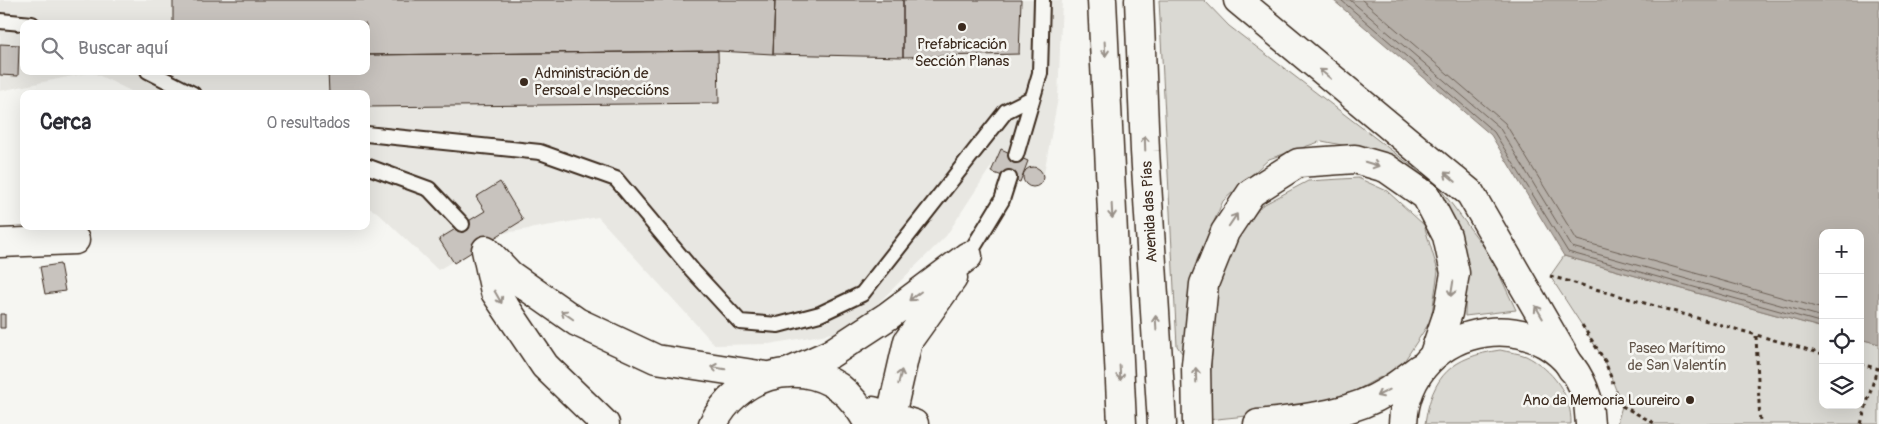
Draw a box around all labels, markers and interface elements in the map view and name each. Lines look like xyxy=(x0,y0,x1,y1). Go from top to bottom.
search box xyxy=(20,20,370,75)
marker: Prefabricación Sección Planas xyxy=(956,21,968,33)
icon: search xyxy=(38,34,66,62)
place label: Prefabricación Sección Planas xyxy=(915,35,1010,71)
text: Buscar aquí xyxy=(78,36,169,60)
one-way arrow xyxy=(1100,40,1109,56)
place label: Administración de Persoal e Inspeccións xyxy=(534,64,669,100)
one-way arrow xyxy=(1319,68,1332,79)
marker: Administración de Persoal e Inspeccións xyxy=(518,76,530,88)
text: Cerca xyxy=(40,109,91,136)
text: 0 resultados xyxy=(266,113,350,133)
one-way arrow xyxy=(1140,135,1150,152)
one-way arrow xyxy=(1363,159,1379,169)
street label: Avenida das Pías xyxy=(1137,160,1162,263)
one-way arrow xyxy=(1444,171,1457,182)
one-way arrow xyxy=(1108,203,1117,219)
one-way arrow xyxy=(1228,213,1238,227)
map controls xyxy=(1819,229,1864,409)
button: + xyxy=(1819,229,1864,274)
button: − xyxy=(1819,274,1864,319)
one-way arrow xyxy=(1447,280,1457,296)
one-way arrow xyxy=(494,289,504,303)
one-way arrow xyxy=(908,291,922,301)
one-way arrow xyxy=(1534,304,1544,319)
one-way arrow xyxy=(560,310,574,320)
one-way arrow xyxy=(1151,315,1160,331)
button: locate xyxy=(1819,319,1864,364)
park label: Paseo Marítimo de San Valentín xyxy=(1628,339,1726,375)
one-way arrow xyxy=(711,363,727,373)
button: layers xyxy=(1819,364,1864,409)
one-way arrow xyxy=(1115,365,1125,381)
one-way arrow xyxy=(1191,368,1201,384)
one-way arrow xyxy=(896,369,905,385)
one-way arrow xyxy=(1376,389,1391,398)
place label: Ano da Memoria Loureiro xyxy=(1523,391,1680,410)
marker: Ano da Memoria Loureiro xyxy=(1684,394,1696,406)

